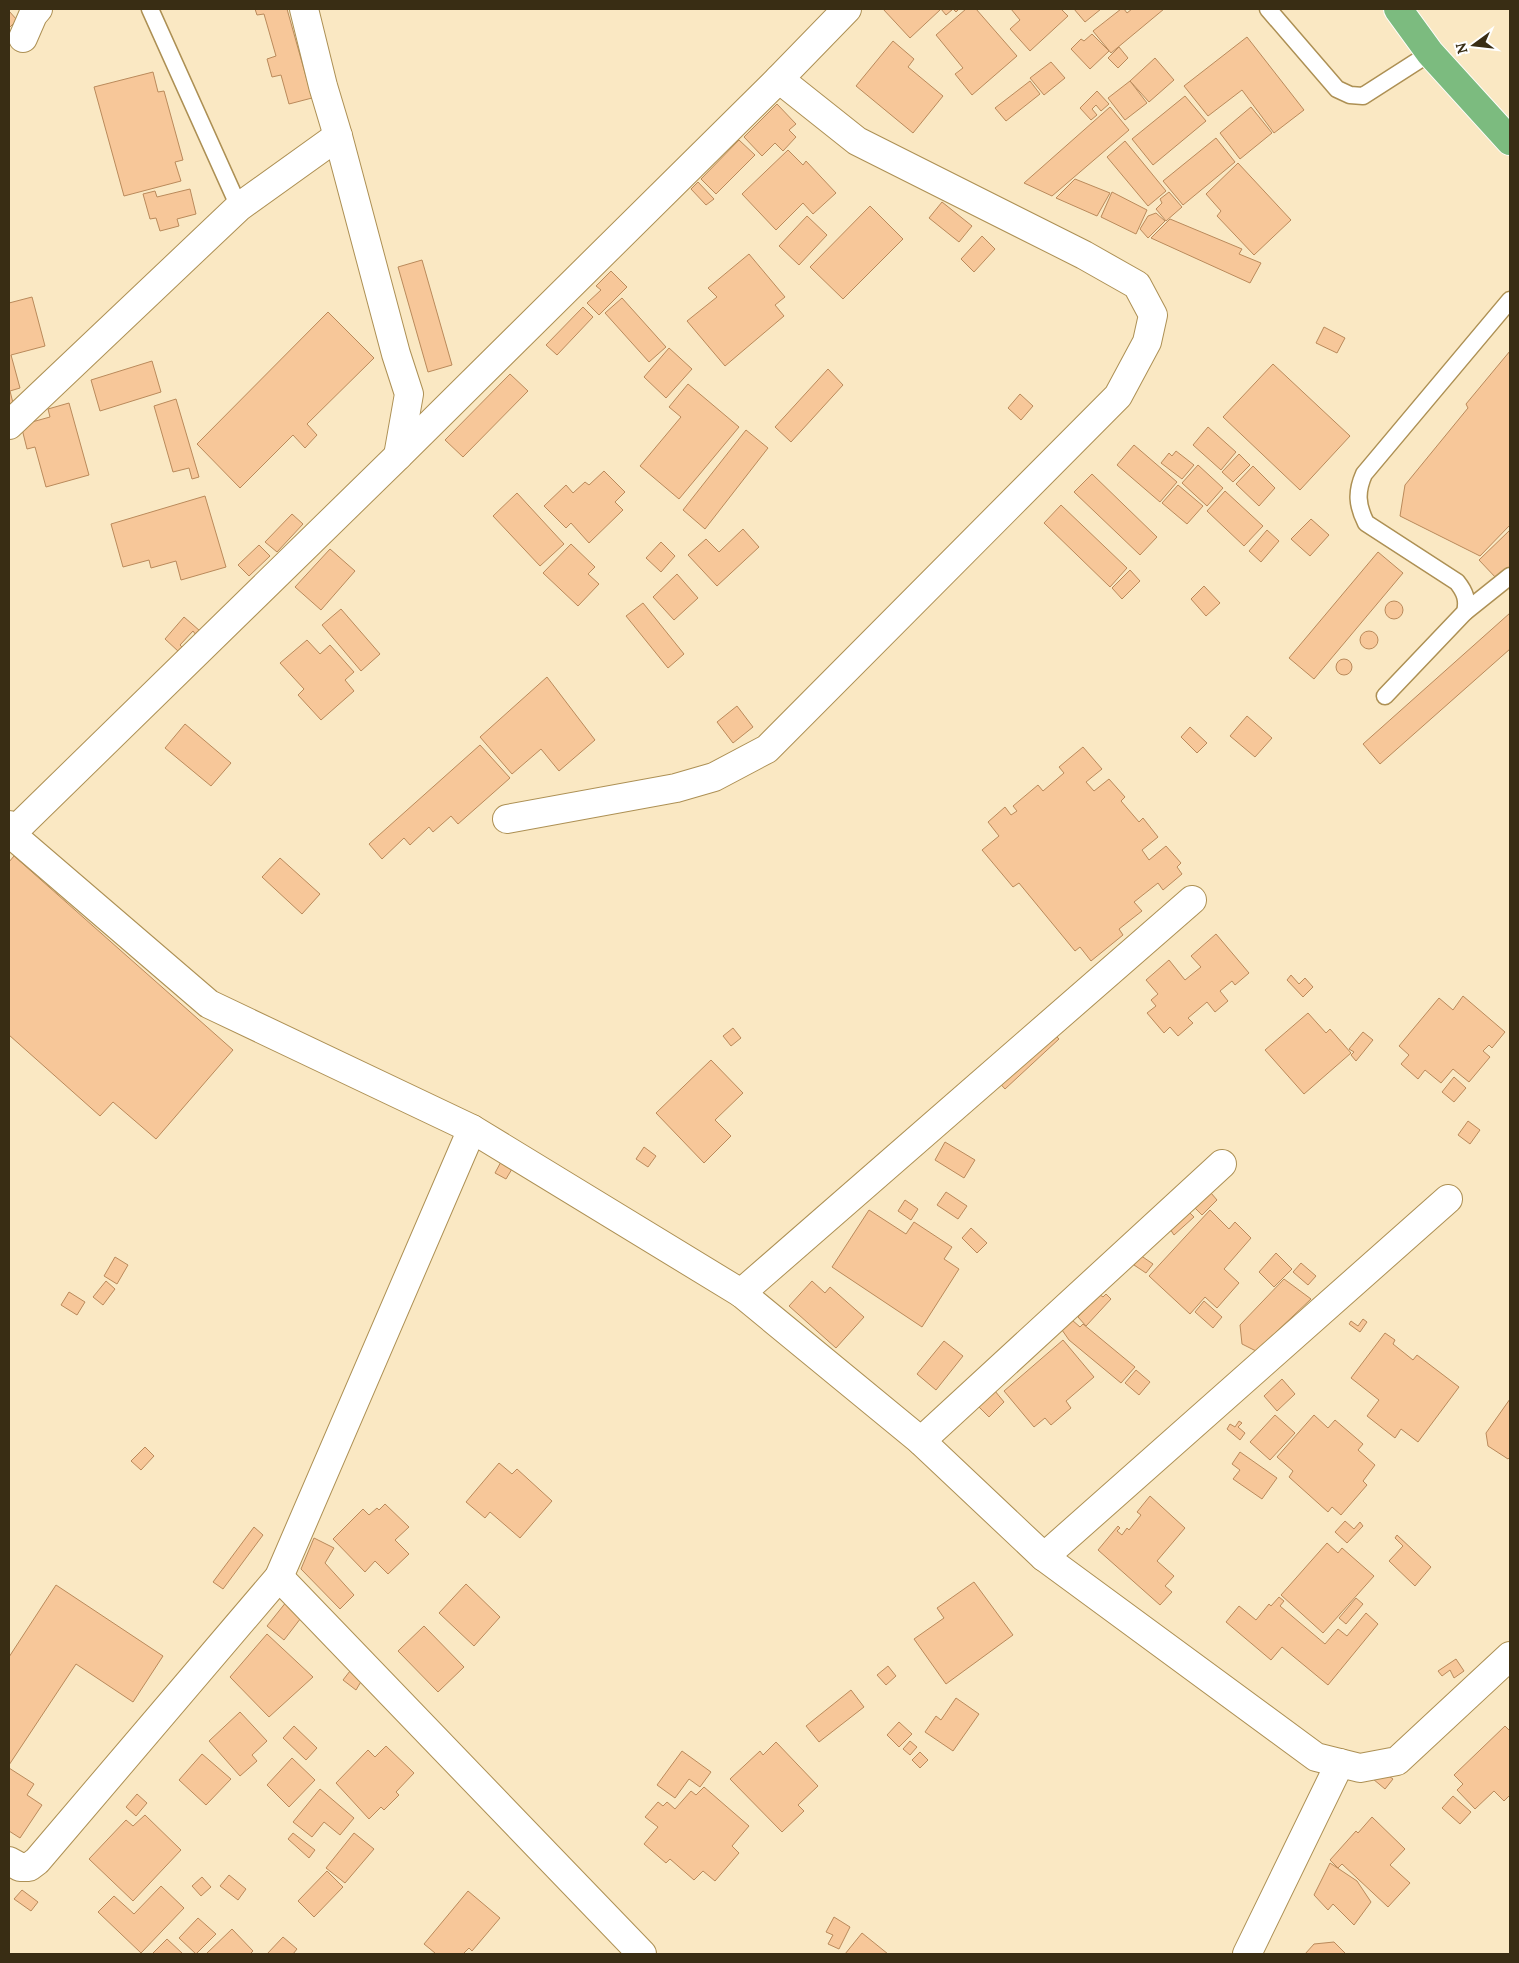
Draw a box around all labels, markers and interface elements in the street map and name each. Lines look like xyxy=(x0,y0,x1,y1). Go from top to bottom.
north arrow xyxy=(1449,20,1499,70)
text: N xyxy=(1451,41,1472,56)

